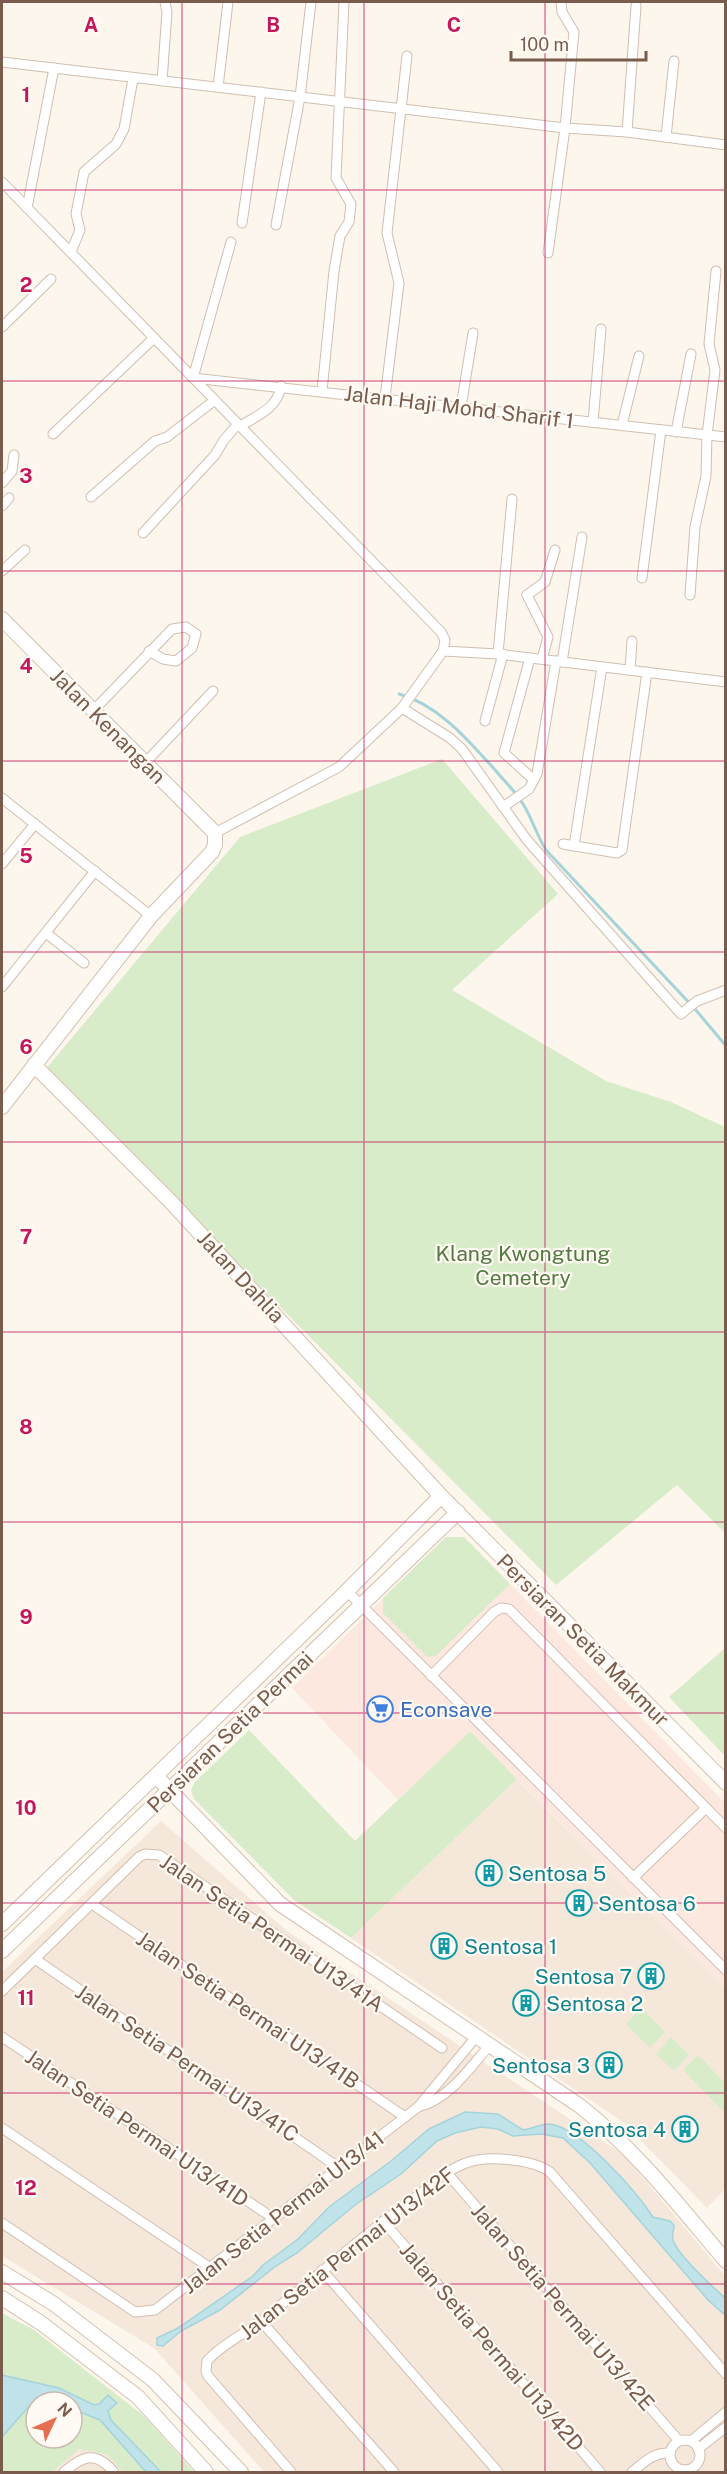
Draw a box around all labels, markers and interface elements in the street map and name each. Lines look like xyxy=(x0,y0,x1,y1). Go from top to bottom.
text: A xyxy=(84,13,98,37)
text: B xyxy=(266,13,280,37)
text: C xyxy=(447,13,461,37)
scale bar xyxy=(511,24,646,62)
text: 100 m xyxy=(520,34,569,55)
text: 1 xyxy=(22,83,30,107)
text: 2 xyxy=(20,273,32,297)
street label: Jalan Haji Mohd Sharif 1 xyxy=(343,380,575,434)
text: 3 xyxy=(19,464,33,488)
text: 4 xyxy=(19,654,33,678)
street label: Jalan Kenangan xyxy=(45,663,171,789)
text: 5 xyxy=(19,844,33,868)
text: 6 xyxy=(19,1035,33,1059)
text: 7 xyxy=(20,1225,32,1249)
street label: Jalan Dahlia xyxy=(192,1226,290,1328)
park label: Klang Kwongtung Cemetery xyxy=(436,1241,610,1290)
text: 8 xyxy=(19,1415,33,1439)
street label: Persiaran Setia Makmur xyxy=(492,1549,674,1731)
text: 9 xyxy=(19,1605,33,1629)
street label: Persiaran Setia Permai xyxy=(142,1646,318,1818)
supermarket icon: Econsave xyxy=(365,1694,395,1724)
place label: Econsave xyxy=(400,1697,492,1722)
text: 10 xyxy=(15,1796,37,1820)
street label: Jalan Setia Permai U13/41A xyxy=(155,1849,389,2017)
building icon: Sentosa 5 xyxy=(474,1858,504,1888)
place label: Sentosa 5 xyxy=(508,1861,606,1886)
building icon: Sentosa 6 xyxy=(564,1888,594,1918)
place label: Sentosa 6 xyxy=(598,1891,696,1916)
street label: Jalan Setia Permai U13/41B xyxy=(132,1926,364,2094)
building icon: Sentosa 1 xyxy=(429,1931,459,1961)
place label: Sentosa 1 xyxy=(464,1934,557,1959)
building icon: Sentosa 7 xyxy=(636,1961,666,1991)
place label: Sentosa 7 xyxy=(535,1964,632,1989)
street label: Jalan Setia Permai U13/41C xyxy=(71,1979,303,2147)
text: 11 xyxy=(17,1986,35,2010)
building icon: Sentosa 2 xyxy=(511,1988,541,2018)
place label: Sentosa 2 xyxy=(546,1991,643,2016)
street label: Jalan Setia Permai U13/41D xyxy=(21,2044,253,2212)
building icon: Sentosa 3 xyxy=(594,2050,624,2080)
place label: Sentosa 3 xyxy=(492,2053,590,2078)
building icon: Sentosa 4 xyxy=(670,2114,700,2144)
place label: Sentosa 4 xyxy=(568,2117,666,2142)
street label: Jalan Setia Permai U13/41 xyxy=(177,2125,389,2299)
street label: Jalan Setia Permai U13/42F xyxy=(235,2161,459,2345)
text: 12 xyxy=(15,2176,37,2200)
street label: Jalan Setia Permai U13/42E xyxy=(466,2198,660,2416)
street label: Jalan Setia Permai U13/42D xyxy=(395,2238,589,2456)
north arrow xyxy=(24,2390,84,2450)
text: N xyxy=(53,2399,76,2421)

